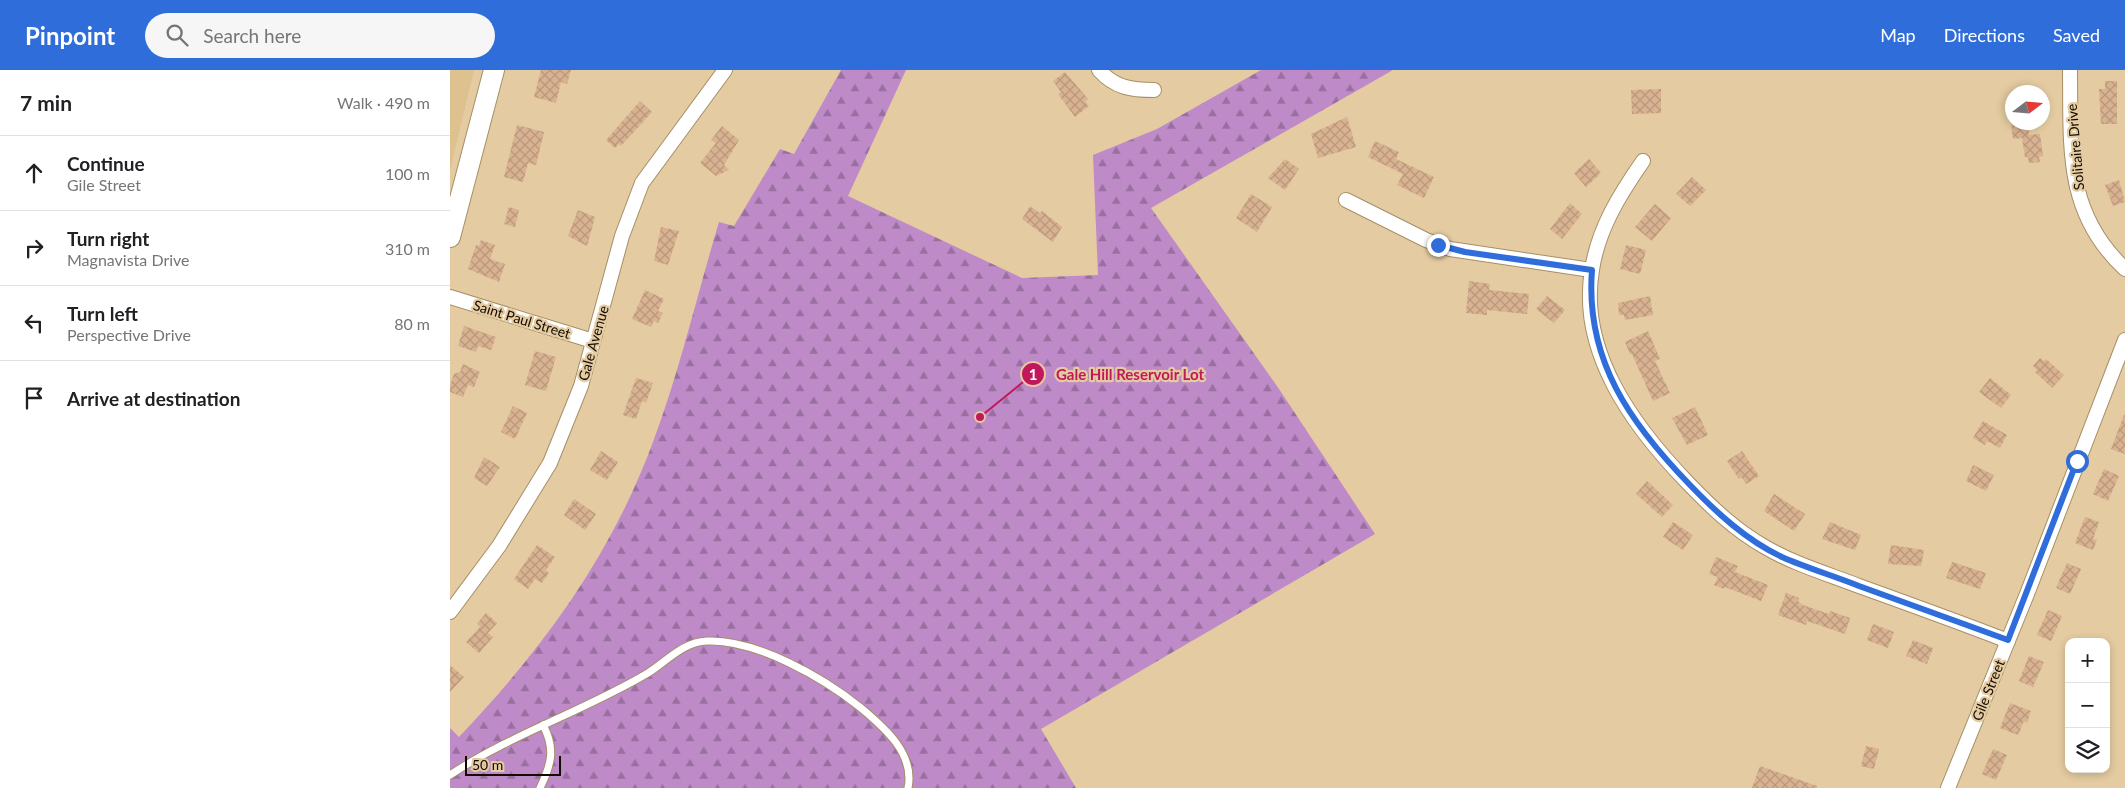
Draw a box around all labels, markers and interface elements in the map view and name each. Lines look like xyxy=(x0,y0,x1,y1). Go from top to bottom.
search box xyxy=(145,13,495,58)
text: Pinpoint xyxy=(25,21,115,50)
icon: search xyxy=(163,21,191,49)
text: Search here xyxy=(203,24,301,47)
text: Map xyxy=(1880,24,1916,46)
text: Directions xyxy=(1944,24,2025,46)
text: Saved xyxy=(2053,24,2100,46)
north arrow xyxy=(2005,85,2050,130)
text: 7 min xyxy=(20,90,72,115)
text: Walk · 490 m xyxy=(337,93,430,112)
street label: Solitaire Drive xyxy=(2063,103,2087,191)
text: Continue xyxy=(67,152,145,175)
icon: ahead xyxy=(20,159,48,187)
text: 100 m xyxy=(385,164,430,183)
text: Gile Street xyxy=(67,175,141,194)
text: Turn right xyxy=(67,227,149,250)
icon: right xyxy=(20,234,48,262)
route end xyxy=(1427,234,1450,257)
text: 310 m xyxy=(385,239,430,258)
text: Magnavista Drive xyxy=(67,250,190,269)
street label: Saint Paul Street xyxy=(471,296,573,342)
text: Turn left xyxy=(67,302,138,325)
street label: Gale Avenue xyxy=(574,303,612,383)
icon: left xyxy=(20,309,48,337)
text: 80 m xyxy=(394,314,430,333)
text: Perspective Drive xyxy=(67,325,191,344)
callout: Gale Hill Reservoir Lot xyxy=(1021,359,1214,389)
text: 1 xyxy=(1029,365,1037,383)
text: Gale Hill Reservoir Lot xyxy=(1056,365,1204,383)
icon: arrive xyxy=(20,384,48,412)
text: Arrive at destination xyxy=(67,387,240,410)
route start xyxy=(2066,450,2089,473)
map controls xyxy=(2065,638,2110,773)
button: + xyxy=(2065,638,2110,683)
street label: Gile Street xyxy=(1968,657,2008,723)
button: − xyxy=(2065,683,2110,728)
button: layers xyxy=(2065,728,2110,773)
scale bar xyxy=(465,753,561,776)
text: 50 m xyxy=(472,756,503,773)

